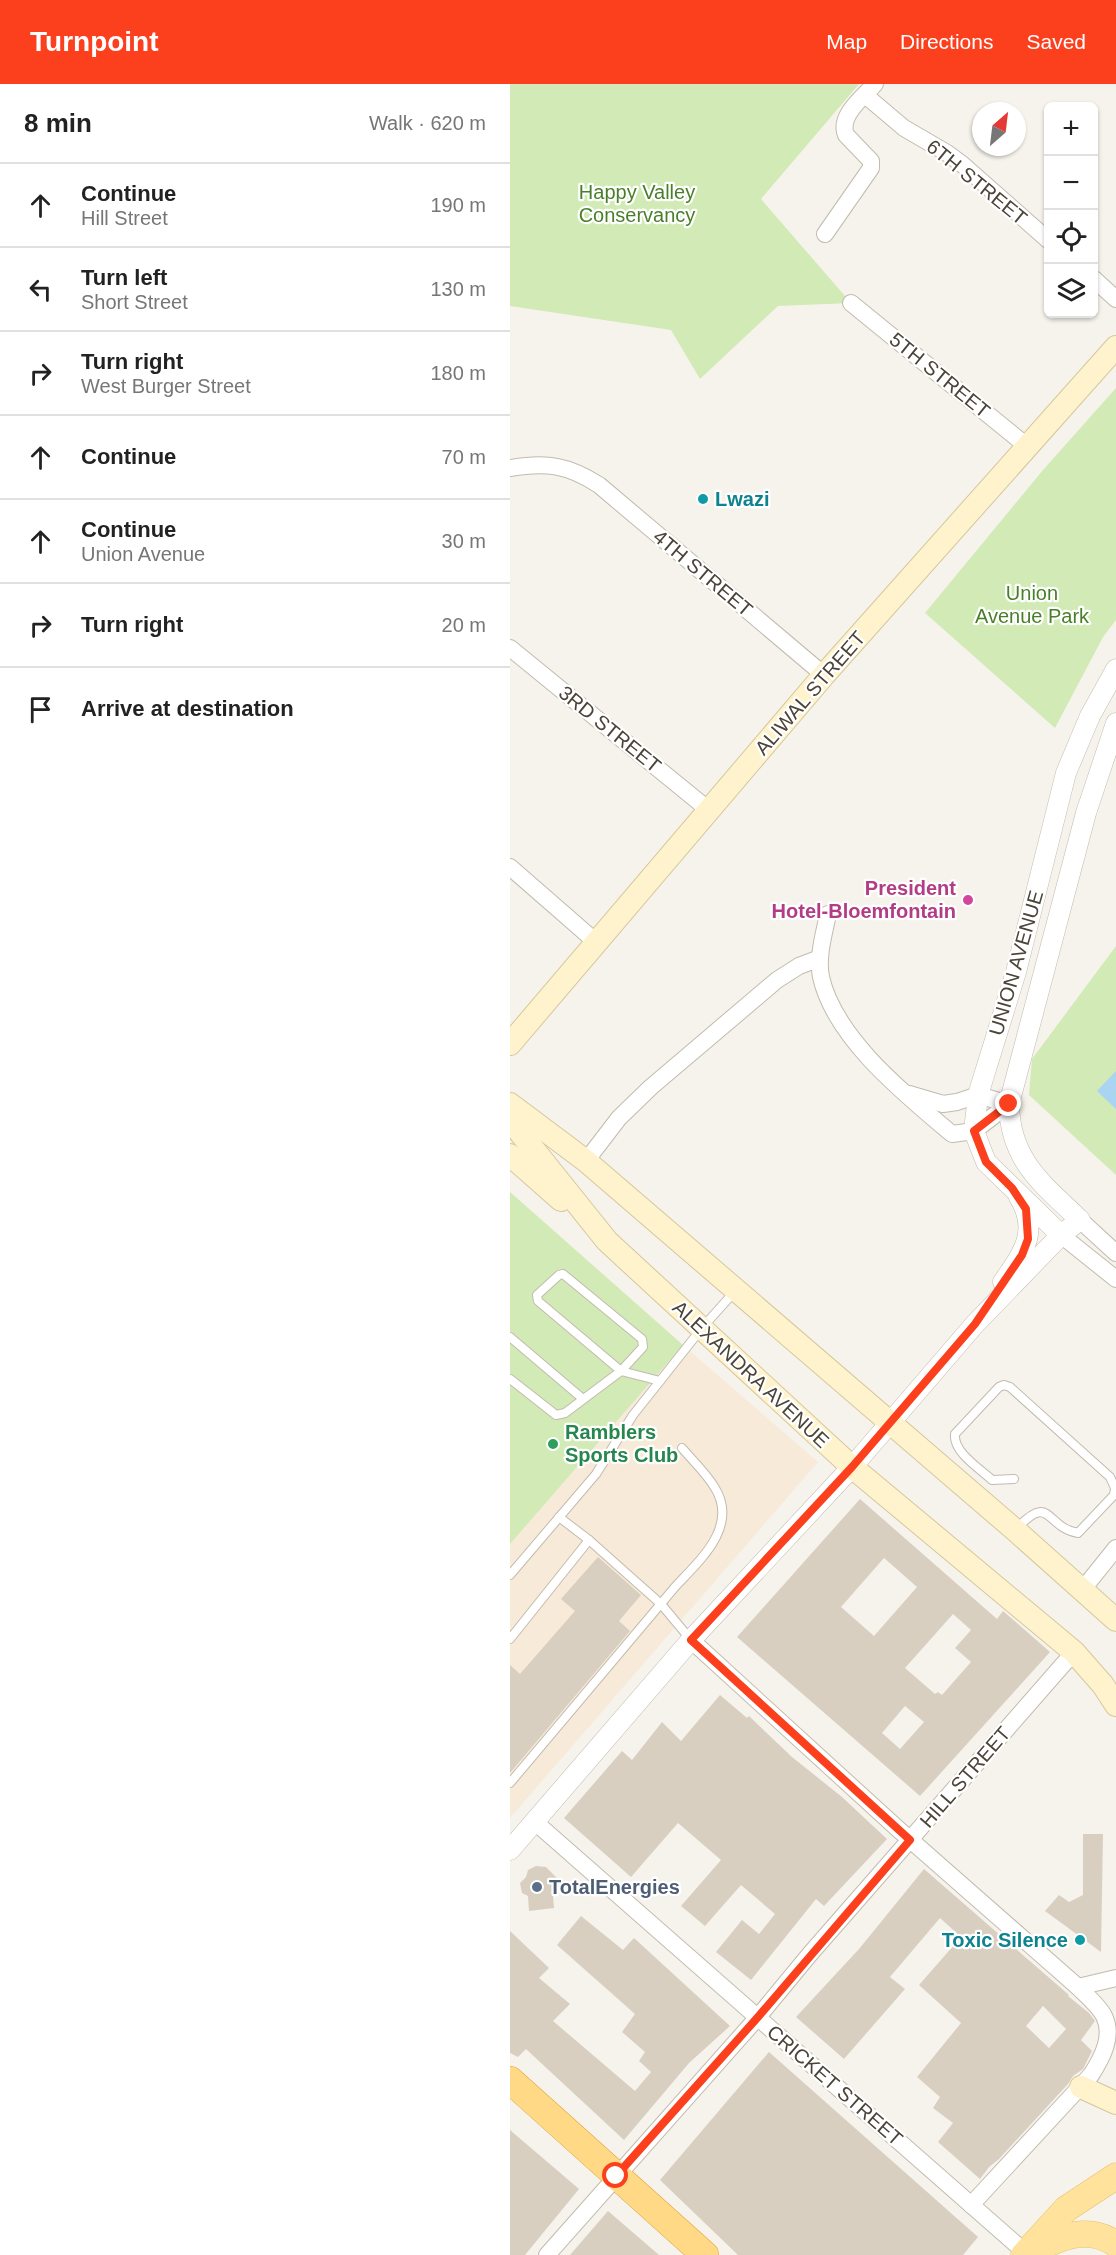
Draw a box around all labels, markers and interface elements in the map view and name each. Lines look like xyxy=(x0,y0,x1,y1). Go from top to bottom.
text: Turnpoint xyxy=(30,26,159,57)
text: Map xyxy=(826,30,867,53)
text: Directions xyxy=(900,30,993,53)
text: Saved xyxy=(1026,30,1086,53)
north arrow xyxy=(972,102,1026,156)
map controls xyxy=(1044,102,1098,318)
button: + xyxy=(1044,102,1098,156)
text: 8 min xyxy=(24,108,92,138)
text: Walk · 620 m xyxy=(369,112,486,134)
street label: 6TH STREET xyxy=(923,135,1031,229)
button: − xyxy=(1044,156,1098,210)
text: Continue xyxy=(81,181,176,206)
park label: Happy Valley Conservancy xyxy=(579,181,695,226)
icon: ahead xyxy=(24,189,57,222)
text: 190 m xyxy=(430,194,486,216)
text: Hill Street xyxy=(81,207,168,229)
button: locate xyxy=(1044,210,1098,264)
button: layers xyxy=(1044,264,1098,318)
text: Turn left xyxy=(81,265,167,290)
icon: left xyxy=(24,273,57,306)
text: 130 m xyxy=(430,278,486,300)
text: Short Street xyxy=(81,291,188,313)
street label: 5TH STREET xyxy=(886,328,994,422)
text: Turn right xyxy=(81,349,183,374)
icon: right xyxy=(24,357,57,390)
text: 180 m xyxy=(430,362,486,384)
text: West Burger Street xyxy=(81,375,251,397)
icon: ahead xyxy=(24,441,57,474)
text: Continue xyxy=(81,444,176,469)
text: 70 m xyxy=(442,446,486,468)
place label: Lwazi xyxy=(715,488,769,510)
marker: Lwazi xyxy=(696,492,710,506)
text: Continue xyxy=(81,517,176,542)
icon: ahead xyxy=(24,525,57,558)
street label: 4TH STREET xyxy=(649,525,757,621)
text: 30 m xyxy=(442,530,486,552)
text: Union Avenue xyxy=(81,543,205,565)
park label: Union Avenue Park xyxy=(975,582,1090,627)
icon: right xyxy=(24,609,57,642)
text: Turn right xyxy=(81,612,183,637)
text: 20 m xyxy=(442,614,486,636)
street label: ALIWAL STREET xyxy=(750,627,870,759)
street label: 3RD STREET xyxy=(555,681,665,777)
icon: arrive xyxy=(24,693,57,726)
text: Arrive at destination xyxy=(81,696,294,721)
place label: President Hotel-Bloemfontain xyxy=(772,877,956,922)
street label: UNION AVENUE xyxy=(985,888,1047,1038)
marker: President Hotel-Bloemfontain xyxy=(961,893,975,907)
route end xyxy=(995,1090,1021,1116)
street label: ALEXANDRA AVENUE xyxy=(668,1296,834,1452)
place label: Ramblers Sports Club xyxy=(565,1421,678,1466)
marker: Ramblers Sports Club xyxy=(546,1437,560,1451)
street label: HILL STREET xyxy=(915,1722,1015,1832)
place label: TotalEnergies xyxy=(549,1876,680,1898)
marker: TotalEnergies xyxy=(530,1880,544,1894)
place label: Toxic Silence xyxy=(942,1929,1068,1951)
marker: Toxic Silence xyxy=(1073,1933,1087,1947)
street label: CRICKET STREET xyxy=(763,2020,907,2150)
route start xyxy=(602,2162,628,2188)

